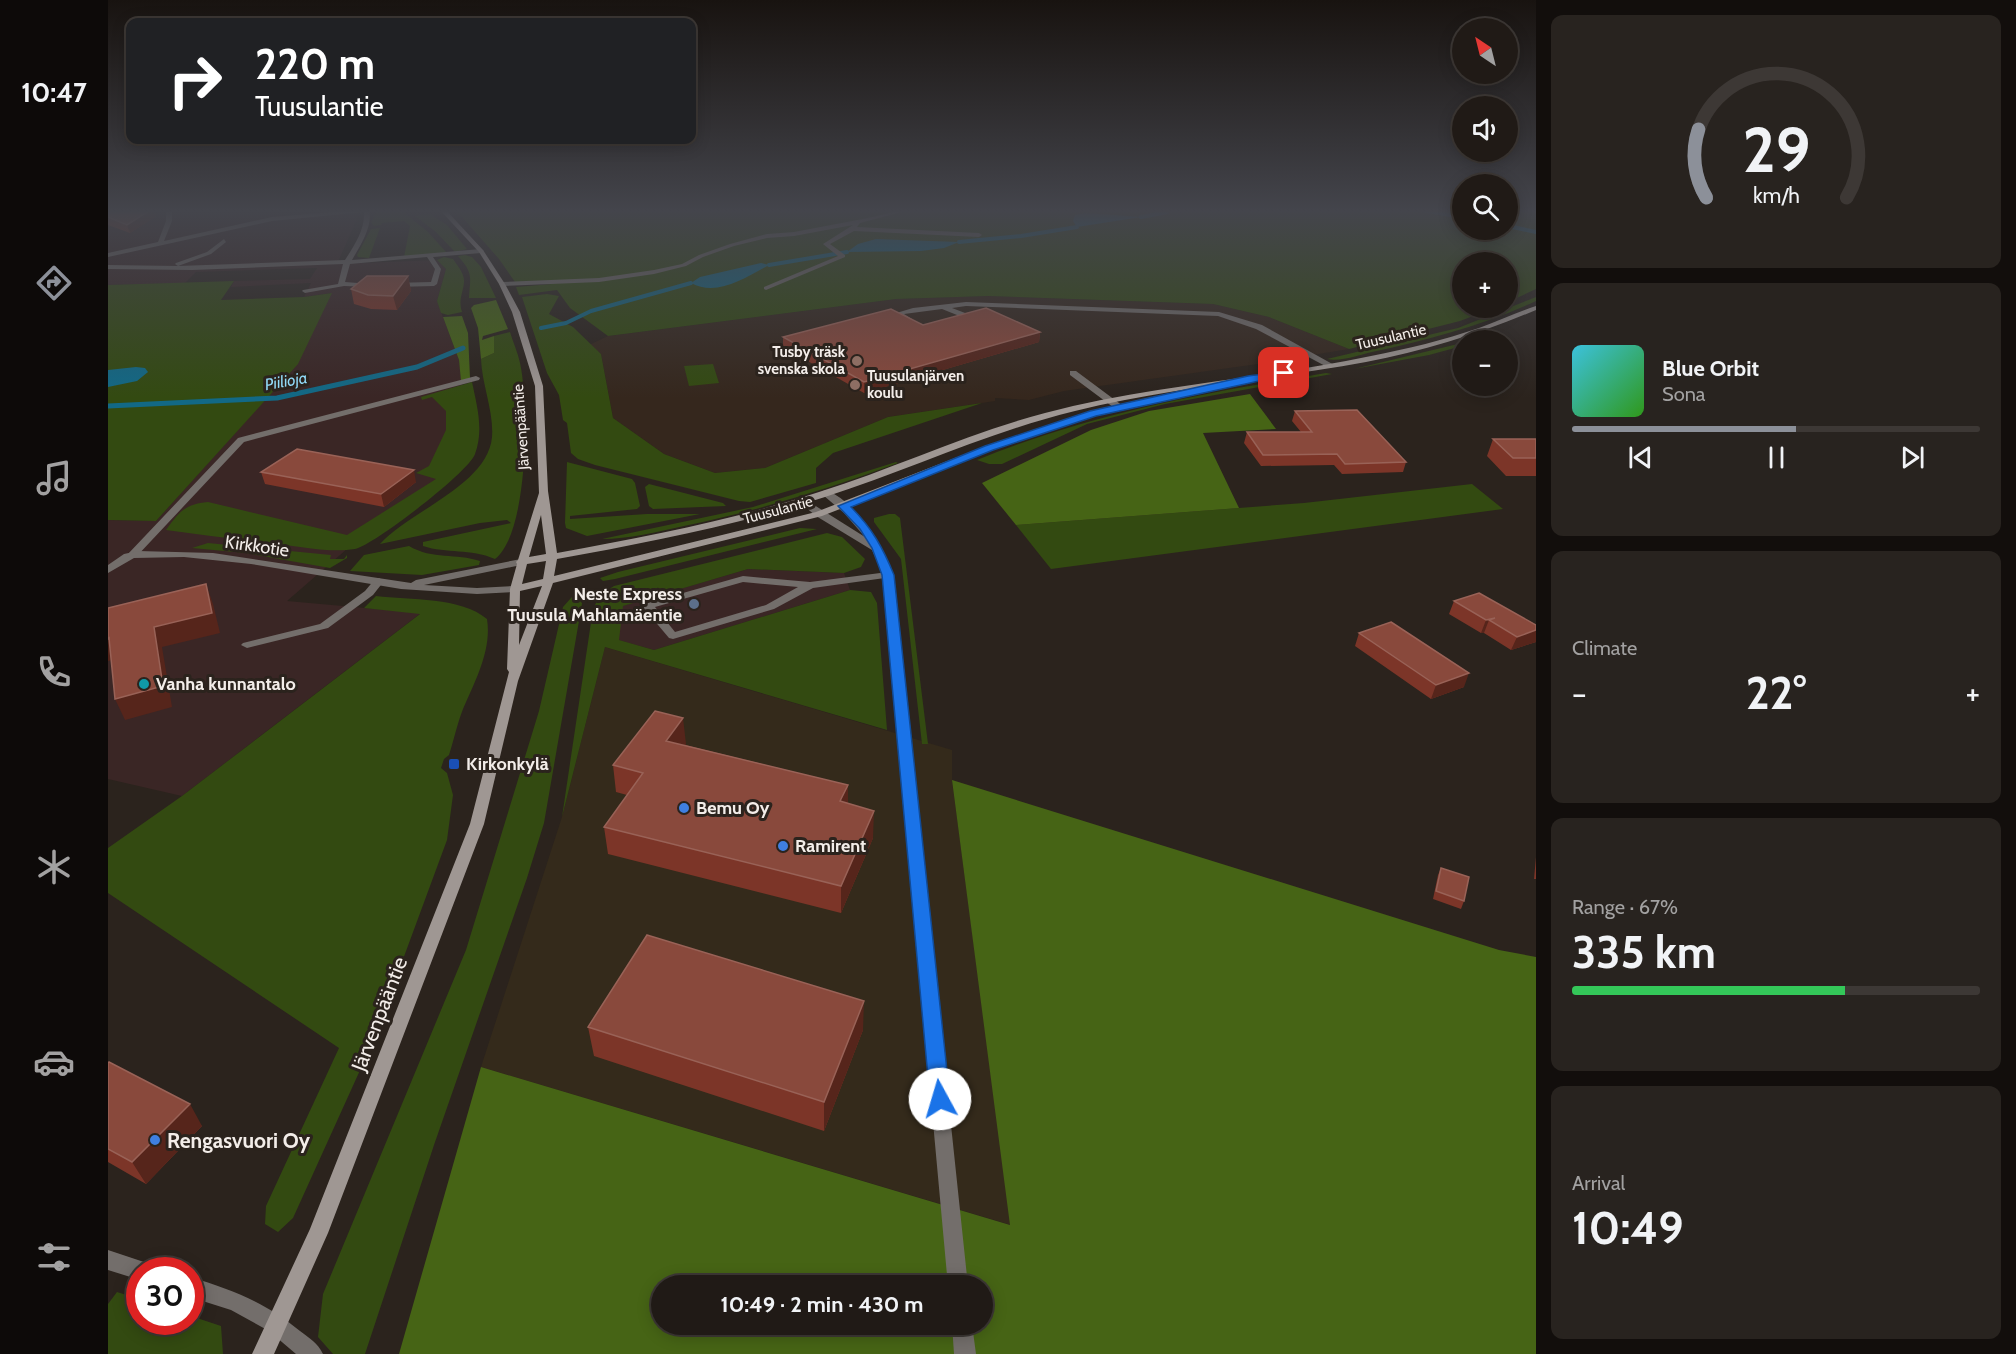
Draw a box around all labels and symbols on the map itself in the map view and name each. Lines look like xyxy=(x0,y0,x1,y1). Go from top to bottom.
north arrow xyxy=(1452,18,1518,84)
street label: Tuusulantie xyxy=(1354,320,1428,354)
place label: Tusby träsk svenska skola xyxy=(758,343,846,378)
pin xyxy=(1258,347,1309,398)
marker: Tusby träsk svenska skola xyxy=(850,354,864,368)
place label: Tuusulanjärven koulu xyxy=(867,367,964,402)
water label: Piilioja xyxy=(263,368,309,394)
marker: Tuusulanjärven koulu xyxy=(848,378,862,392)
street label: Järvenpääntie xyxy=(509,383,533,471)
street label: Tuusulantie xyxy=(741,492,815,528)
street label: Kirkkotie xyxy=(223,531,291,561)
place label: Neste Express Tuusula Mahlamäentie xyxy=(507,583,682,626)
marker: Neste Express Tuusula Mahlamäentie xyxy=(687,597,701,611)
place label: Vanha kunnantalo xyxy=(156,673,296,695)
marker: Vanha kunnantalo xyxy=(137,677,151,691)
place label: Kirkonkylä xyxy=(466,753,549,775)
marker: Kirkonkylä xyxy=(447,757,461,771)
place label: Bemu Oy xyxy=(696,797,770,819)
marker: Bemu Oy xyxy=(677,801,691,815)
place label: Ramirent xyxy=(795,835,866,857)
marker: Ramirent xyxy=(776,839,790,853)
street label: Järvenpääntie xyxy=(345,953,412,1076)
position arrow xyxy=(908,1067,972,1131)
place label: Rengasvuori Oy xyxy=(167,1128,311,1153)
marker: Rengasvuori Oy xyxy=(148,1133,162,1147)
speed limit sign: 30 xyxy=(126,1257,204,1335)

